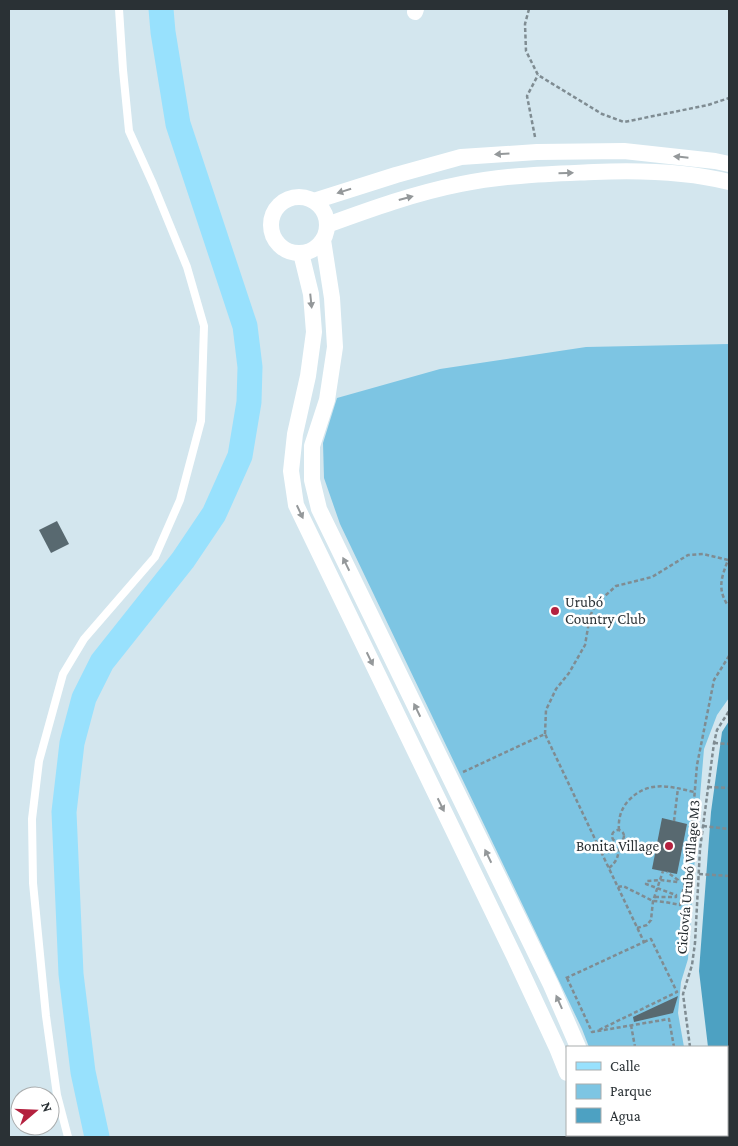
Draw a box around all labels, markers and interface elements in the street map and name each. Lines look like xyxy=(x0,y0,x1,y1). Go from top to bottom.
one-way arrow xyxy=(493,151,509,159)
one-way arrow xyxy=(673,153,689,161)
one-way arrow xyxy=(559,169,575,177)
one-way arrow xyxy=(336,187,351,195)
one-way arrow xyxy=(399,194,414,202)
one-way arrow xyxy=(307,293,315,309)
one-way arrow xyxy=(296,505,304,519)
one-way arrow xyxy=(342,557,350,571)
place label: Urubó Country Club xyxy=(565,594,646,628)
marker: Urubó Country Club xyxy=(549,605,561,617)
one-way arrow xyxy=(366,652,374,666)
one-way arrow xyxy=(413,703,421,717)
one-way arrow xyxy=(437,798,445,812)
street label: Ciclovía Urubó Village M3 xyxy=(673,799,704,955)
place label: Bonita Village xyxy=(576,838,659,855)
marker: Bonita Village xyxy=(663,840,675,852)
one-way arrow xyxy=(484,849,492,863)
one-way arrow xyxy=(554,995,562,1009)
legend xyxy=(566,1046,728,1136)
text: Calle xyxy=(610,1058,641,1074)
text: Parque xyxy=(610,1083,652,1100)
north arrow xyxy=(10,1086,60,1136)
text: N xyxy=(38,1100,57,1114)
text: Agua xyxy=(610,1108,641,1125)

